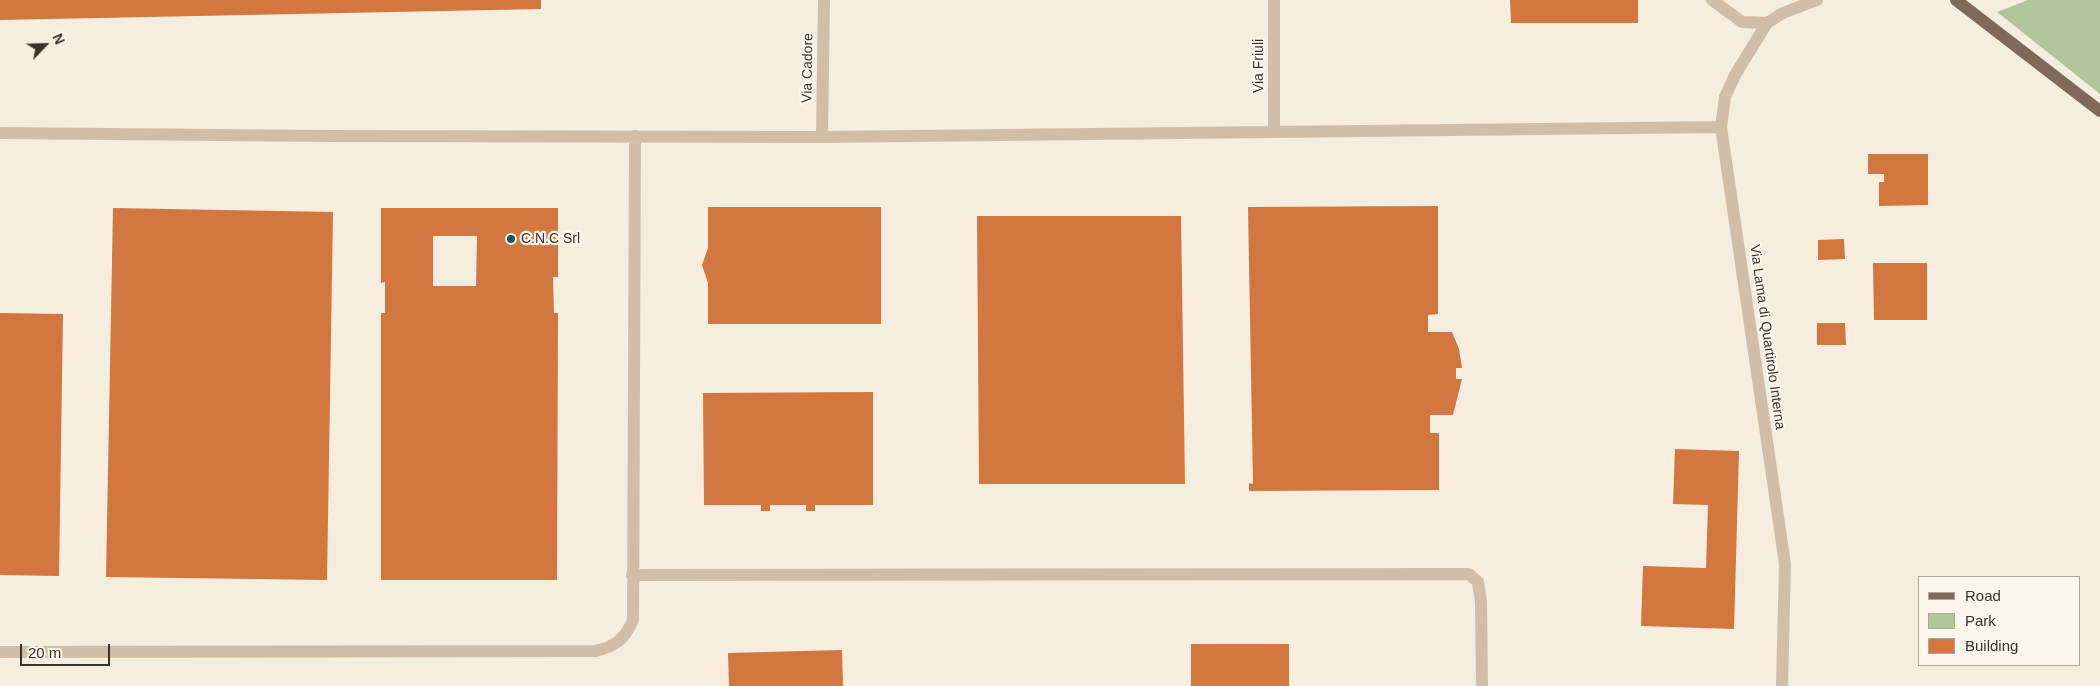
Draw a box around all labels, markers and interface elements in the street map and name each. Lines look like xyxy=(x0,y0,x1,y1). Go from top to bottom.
north arrow xyxy=(20,20,70,70)
text: N xyxy=(49,31,68,47)
street label: Via Cadore xyxy=(799,33,817,103)
street label: Via Friuli xyxy=(1251,39,1267,93)
place label: C.N.C Srl xyxy=(521,231,580,247)
marker: C.N.C Srl xyxy=(505,233,517,245)
street label: Via Lama di Quartirolo Interna xyxy=(1746,243,1788,431)
legend xyxy=(1918,576,2080,666)
text: Road xyxy=(1965,587,2001,604)
text: Park xyxy=(1965,612,1996,629)
scale bar xyxy=(22,634,112,666)
text: Building xyxy=(1965,637,2018,654)
text: 20 m xyxy=(28,644,61,661)

